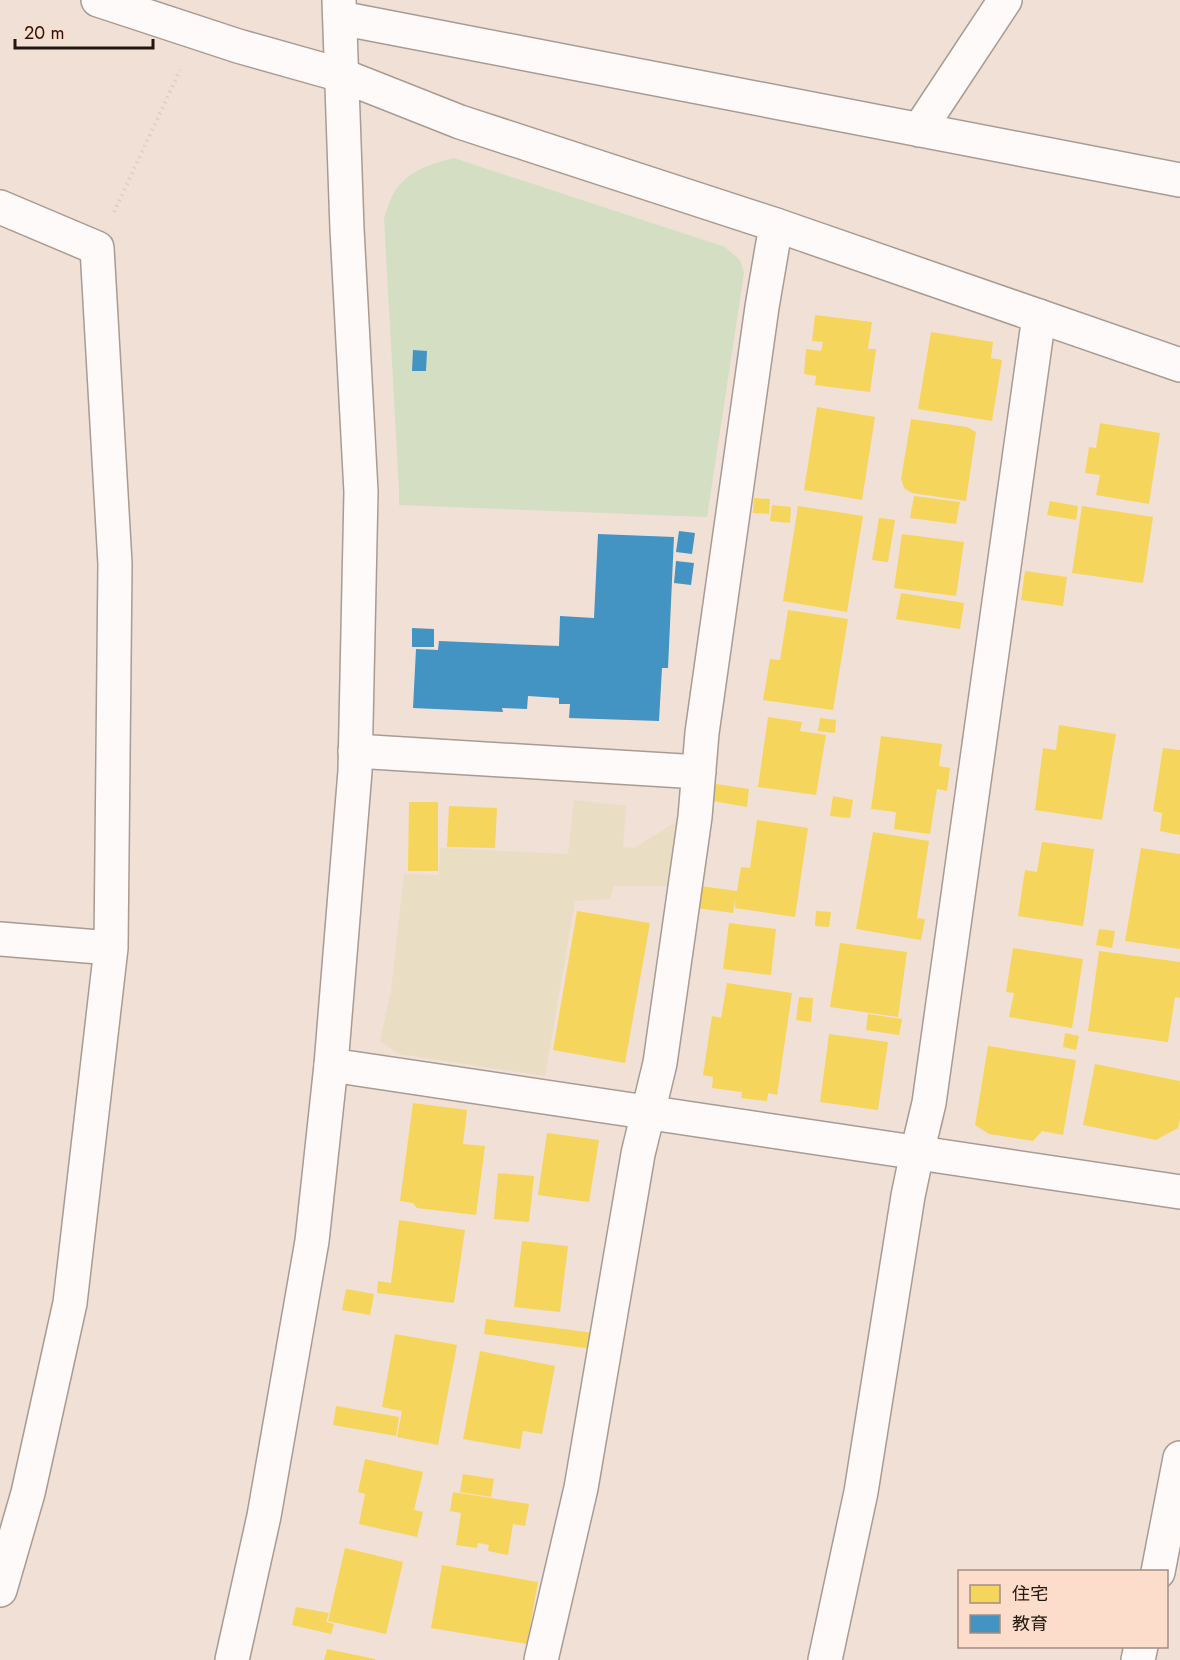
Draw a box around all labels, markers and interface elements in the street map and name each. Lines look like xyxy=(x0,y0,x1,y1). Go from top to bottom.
scale bar xyxy=(15,12,153,50)
text: 20 m xyxy=(24,20,64,46)
legend xyxy=(958,1570,1168,1648)
text: 住宅 xyxy=(1012,1581,1048,1607)
text: 教育 xyxy=(1012,1611,1048,1637)

